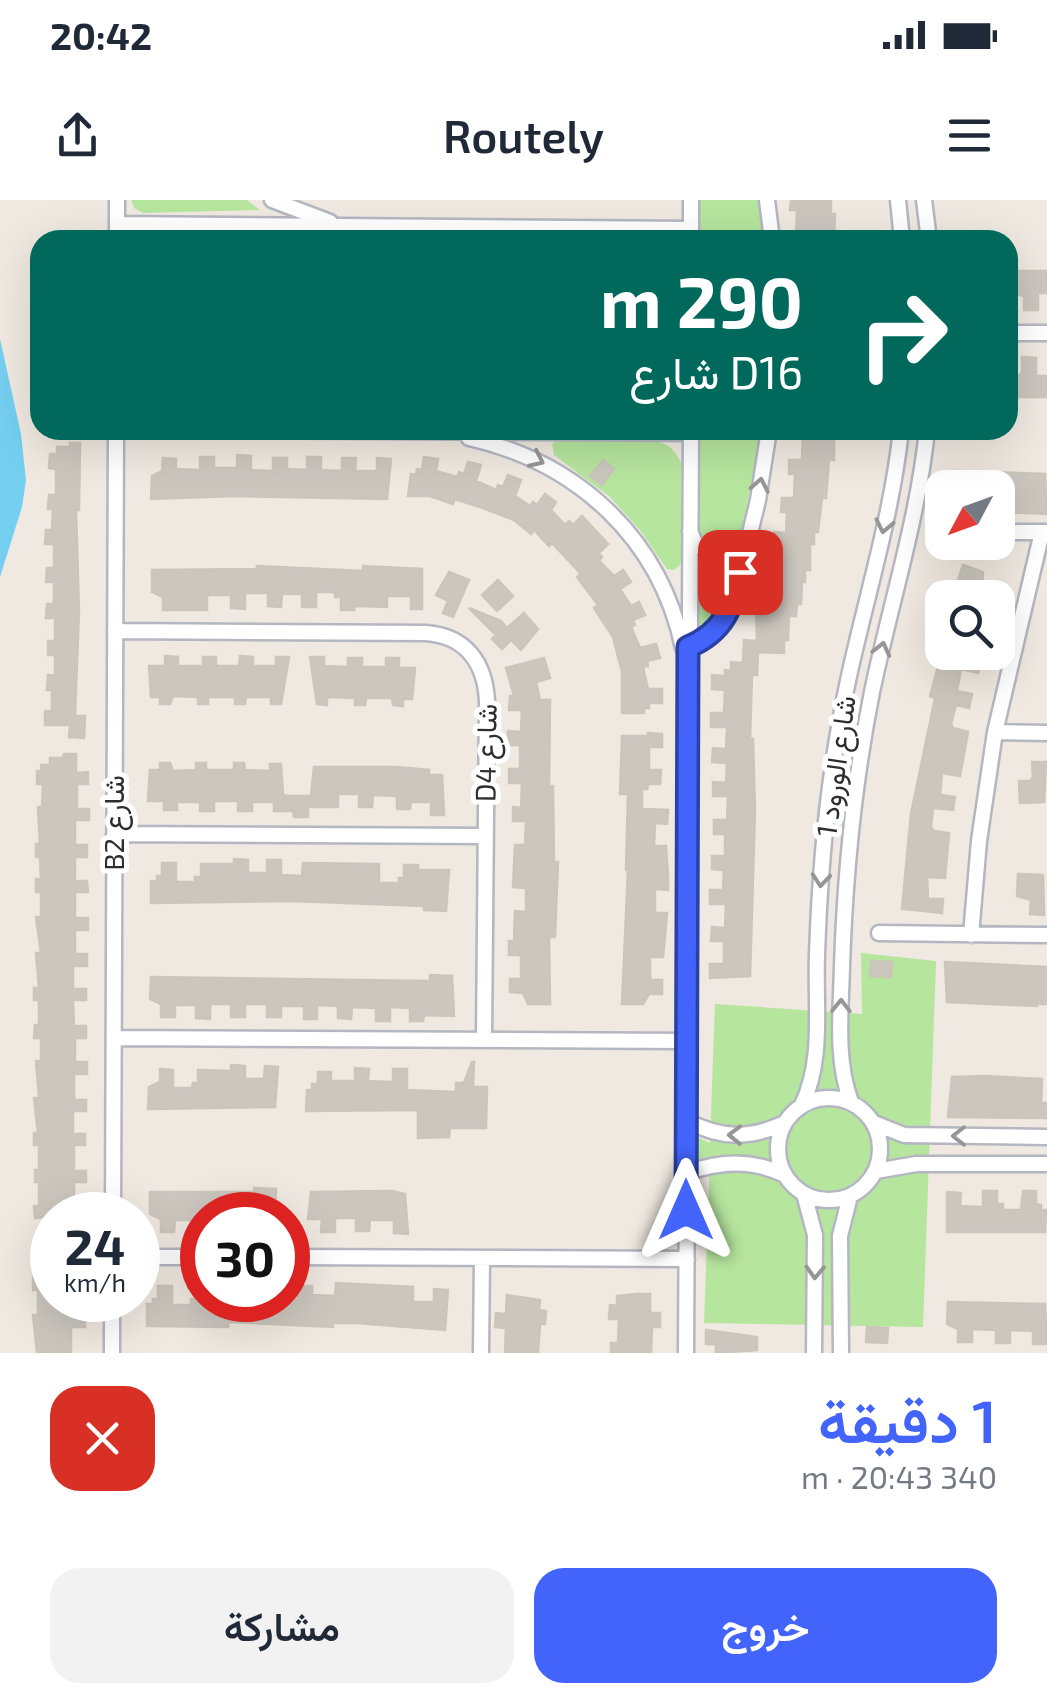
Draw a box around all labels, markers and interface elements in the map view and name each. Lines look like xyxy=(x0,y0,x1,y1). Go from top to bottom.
text: 20:42 xyxy=(50,12,152,58)
icon: share xyxy=(50,108,105,163)
text: Routely xyxy=(443,108,604,162)
icon: menu xyxy=(942,108,997,163)
text: 290 m xyxy=(600,258,803,342)
icon: right xyxy=(838,270,968,400)
text: D16 شارع xyxy=(629,344,803,398)
one-way arrow xyxy=(527,448,545,468)
north arrow xyxy=(925,470,1015,560)
map controls xyxy=(925,470,1015,670)
one-way arrow xyxy=(749,477,770,494)
one-way arrow xyxy=(875,517,896,534)
pin xyxy=(698,530,783,615)
icon: arrive xyxy=(713,545,768,600)
button: search xyxy=(925,580,1015,670)
one-way arrow xyxy=(870,641,891,658)
street label: شارع الورود 1 xyxy=(808,693,865,839)
street label: D4 شارع xyxy=(467,703,506,803)
street label: B2 شارع xyxy=(96,775,133,871)
one-way arrow xyxy=(811,872,833,888)
one-way arrow xyxy=(831,997,852,1013)
one-way arrow xyxy=(727,1124,743,1145)
one-way arrow xyxy=(950,1126,966,1147)
position arrow xyxy=(634,1158,738,1262)
speed limit sign: 30 xyxy=(180,1192,310,1322)
text: 24 xyxy=(65,1215,125,1275)
one-way arrow xyxy=(804,1265,825,1281)
text: km/h xyxy=(64,1267,126,1297)
text: 1 دقيقة xyxy=(818,1383,997,1455)
button: close xyxy=(50,1386,155,1491)
text: 340 m · 20:43 xyxy=(801,1457,997,1495)
button: مشاركة xyxy=(50,1568,514,1683)
button: خروج xyxy=(534,1568,997,1683)

